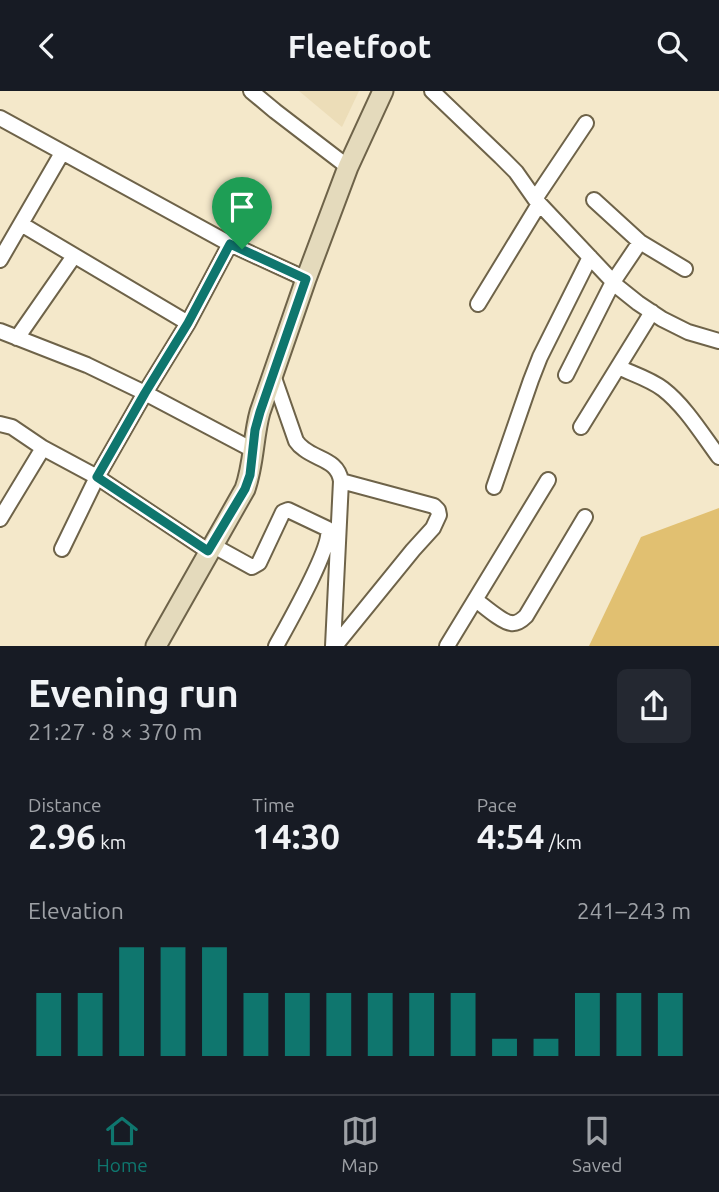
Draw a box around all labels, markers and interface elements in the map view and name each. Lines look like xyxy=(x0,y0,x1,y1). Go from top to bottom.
icon: back xyxy=(28,27,66,65)
icon: search xyxy=(653,27,691,65)
text: Fleetfoot xyxy=(288,28,431,64)
pin xyxy=(212,177,272,249)
icon: arrive xyxy=(223,188,261,226)
button: share xyxy=(617,669,691,743)
text: Evening run xyxy=(28,672,239,714)
text: 21:27 · 8 × 370 m xyxy=(28,719,202,744)
text: Distance xyxy=(28,794,102,816)
text: Time xyxy=(252,794,295,816)
text: Pace xyxy=(477,794,517,816)
text: 2.96 xyxy=(28,816,96,856)
text: 14:30 xyxy=(252,816,340,856)
text: 4:54 xyxy=(477,816,545,856)
text: km xyxy=(96,831,126,853)
text: /km xyxy=(545,831,582,853)
text: Elevation xyxy=(28,898,124,923)
text: 241–243 m xyxy=(577,898,691,923)
tab: Home xyxy=(97,1112,148,1176)
tab: Map xyxy=(341,1112,379,1176)
tab: Saved xyxy=(572,1112,622,1176)

